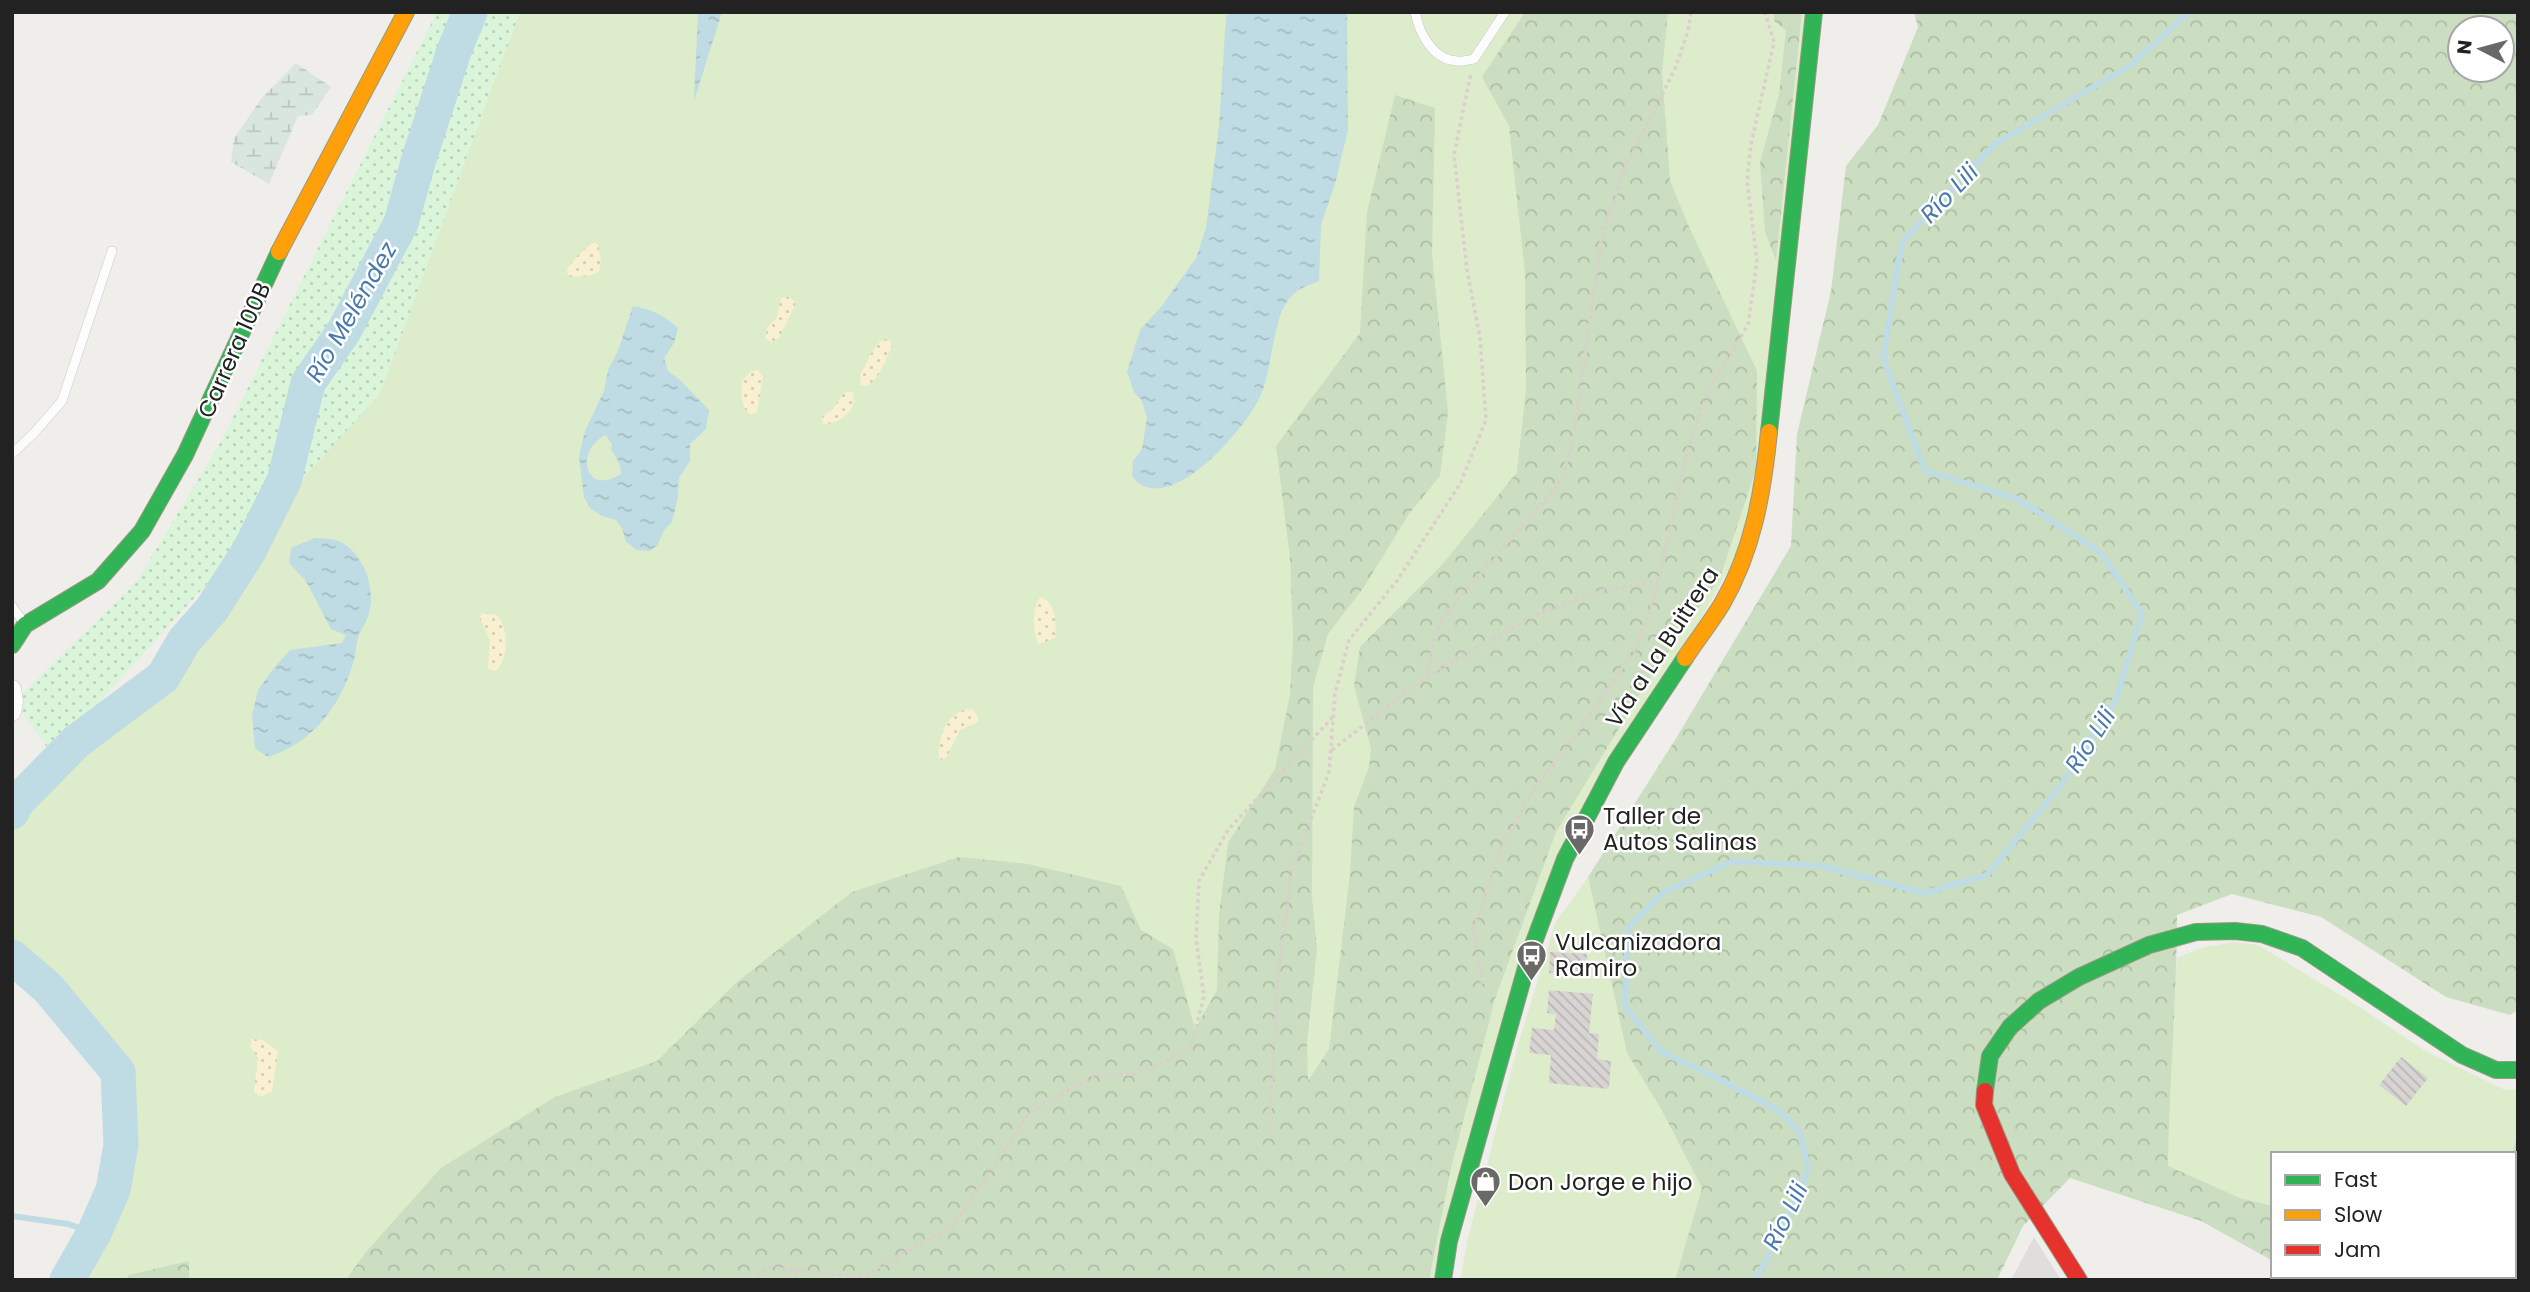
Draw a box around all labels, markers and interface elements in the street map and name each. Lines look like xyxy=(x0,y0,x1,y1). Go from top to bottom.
north arrow xyxy=(2446,14,2516,84)
text: N xyxy=(2450,39,2479,56)
water label: Río Lili xyxy=(1912,155,1986,230)
water label: Río Meléndez xyxy=(298,236,405,388)
street label: Carrera 100B xyxy=(190,277,278,423)
street label: Vía a La Buitrera xyxy=(1598,560,1726,734)
water label: Río Lili xyxy=(2057,700,2124,779)
place label: Taller de Autos Salinas xyxy=(1603,800,1757,858)
bus stop icon: Taller de Autos Salinas xyxy=(1563,812,1597,856)
place label: Vulcanizadora Ramiro xyxy=(1555,926,1721,984)
bus stop icon: Vulcanizadora Ramiro xyxy=(1515,938,1549,982)
legend xyxy=(2271,1152,2516,1278)
shop icon: Don Jorge e hijo xyxy=(1468,1165,1502,1209)
text: Fast xyxy=(2334,1165,2377,1194)
place label: Don Jorge e hijo xyxy=(1508,1166,1692,1198)
water label: Río Lili xyxy=(1755,1176,1816,1255)
text: Slow xyxy=(2334,1200,2382,1229)
text: Jam xyxy=(2334,1235,2381,1264)

